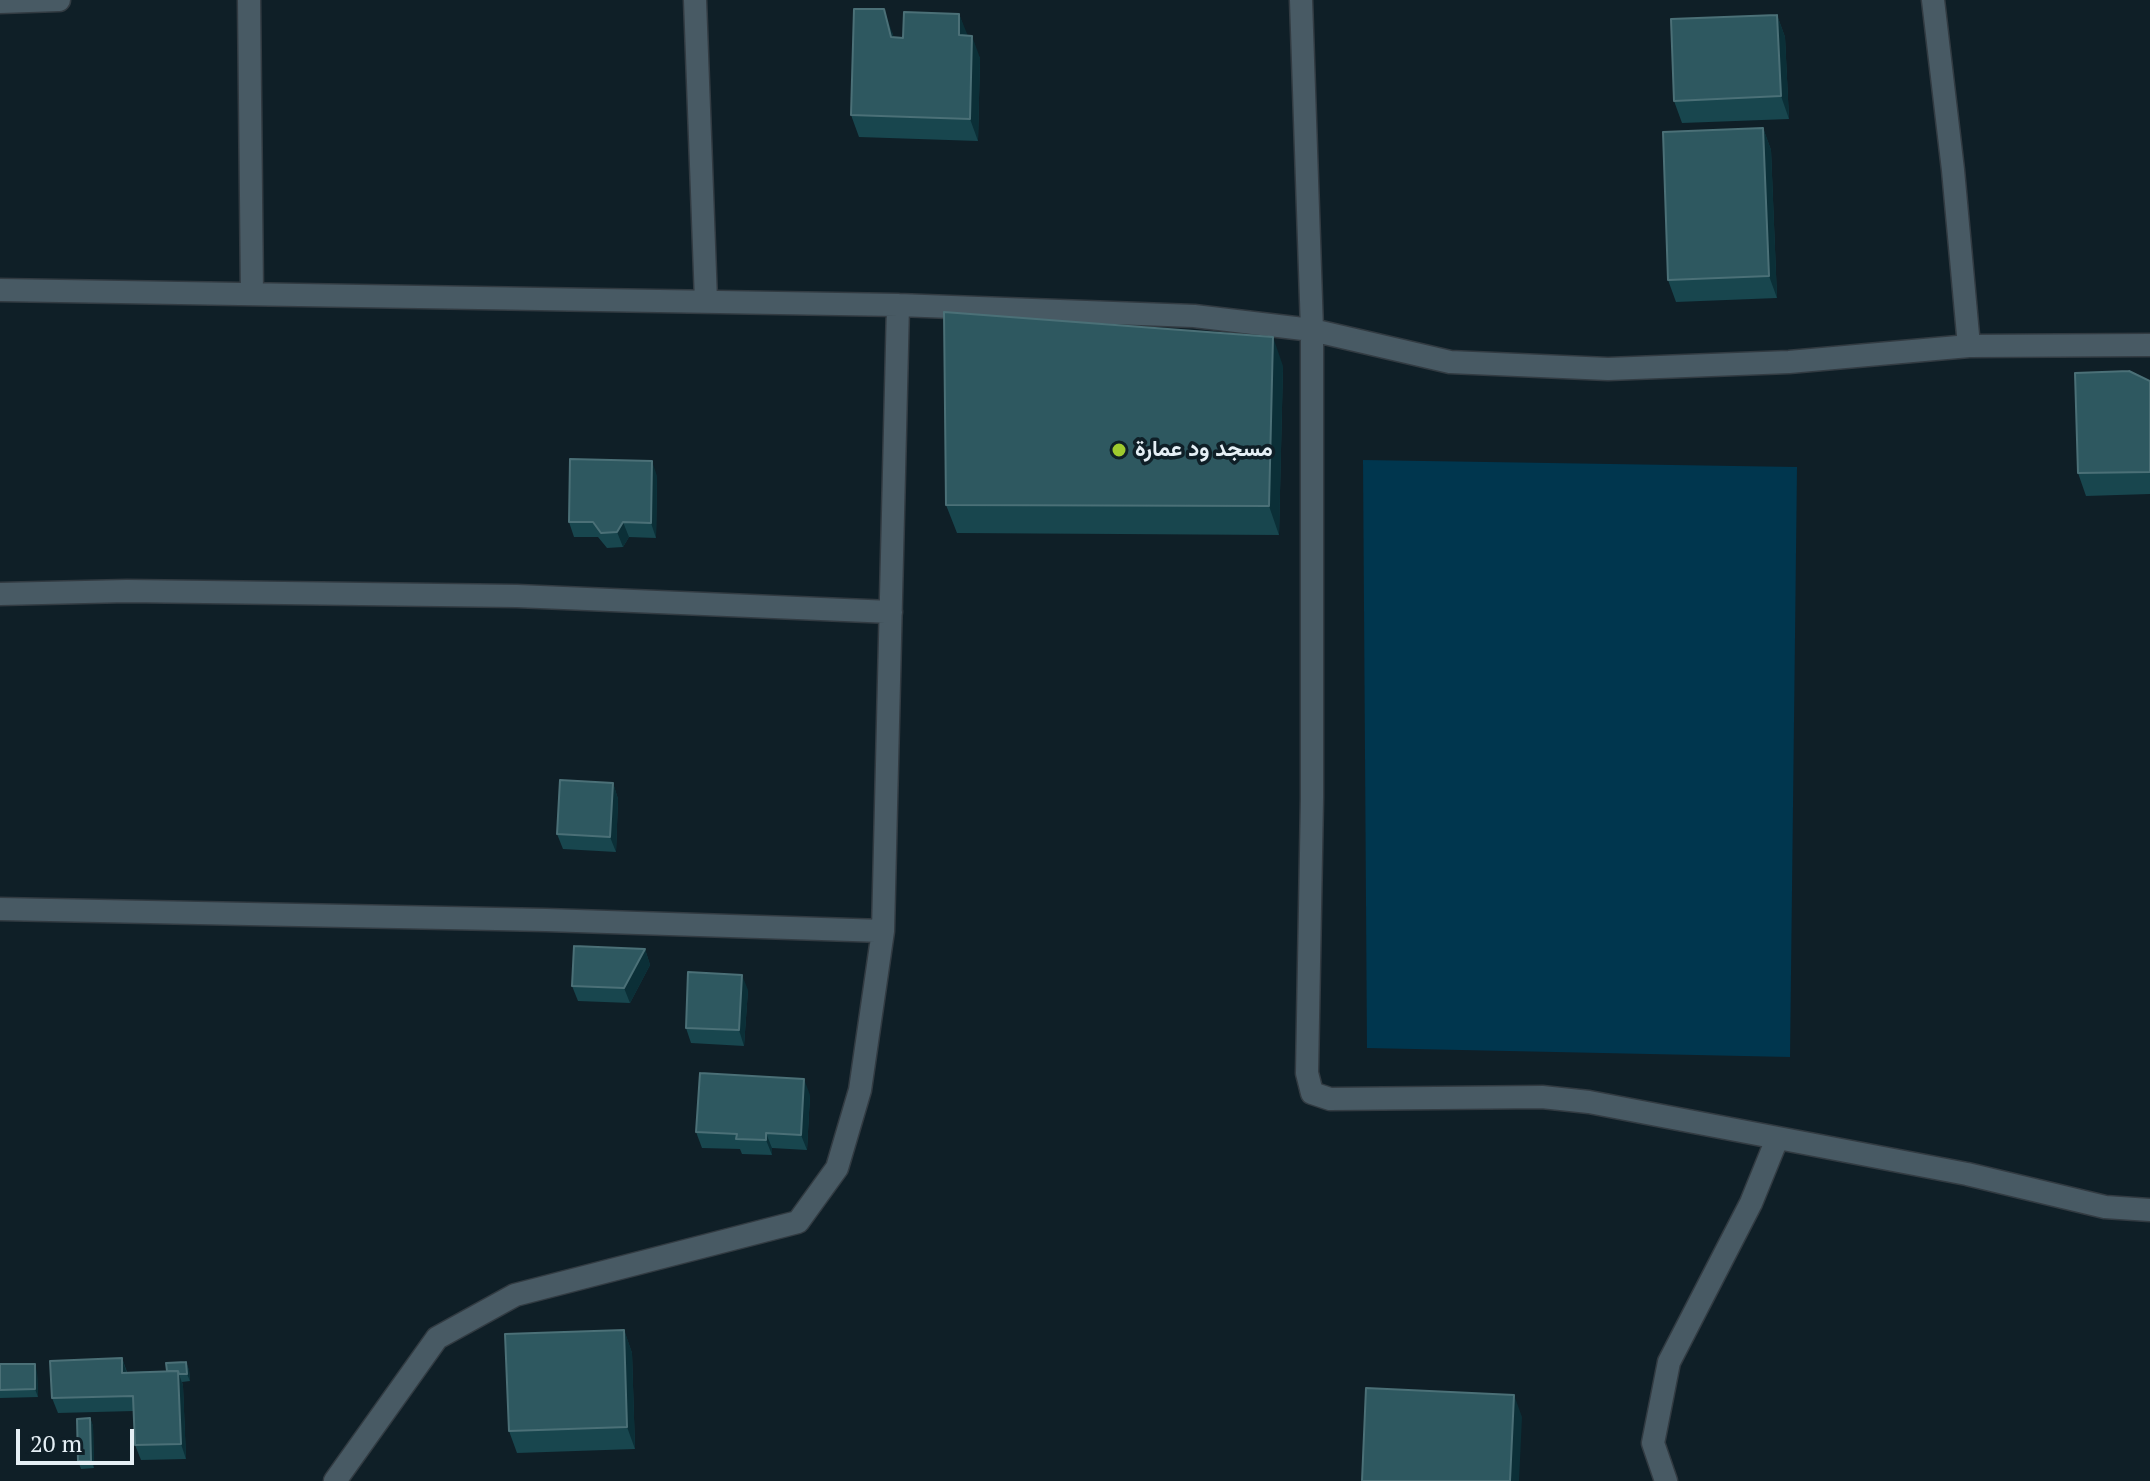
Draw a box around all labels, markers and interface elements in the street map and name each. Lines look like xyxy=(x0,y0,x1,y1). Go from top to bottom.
place label: مسجد ود عمارة xyxy=(1135,437,1273,463)
marker: مسجد ود عمارة xyxy=(1110,441,1128,459)
scale bar xyxy=(20,1413,138,1463)
text: 20 m xyxy=(30,1427,82,1459)

